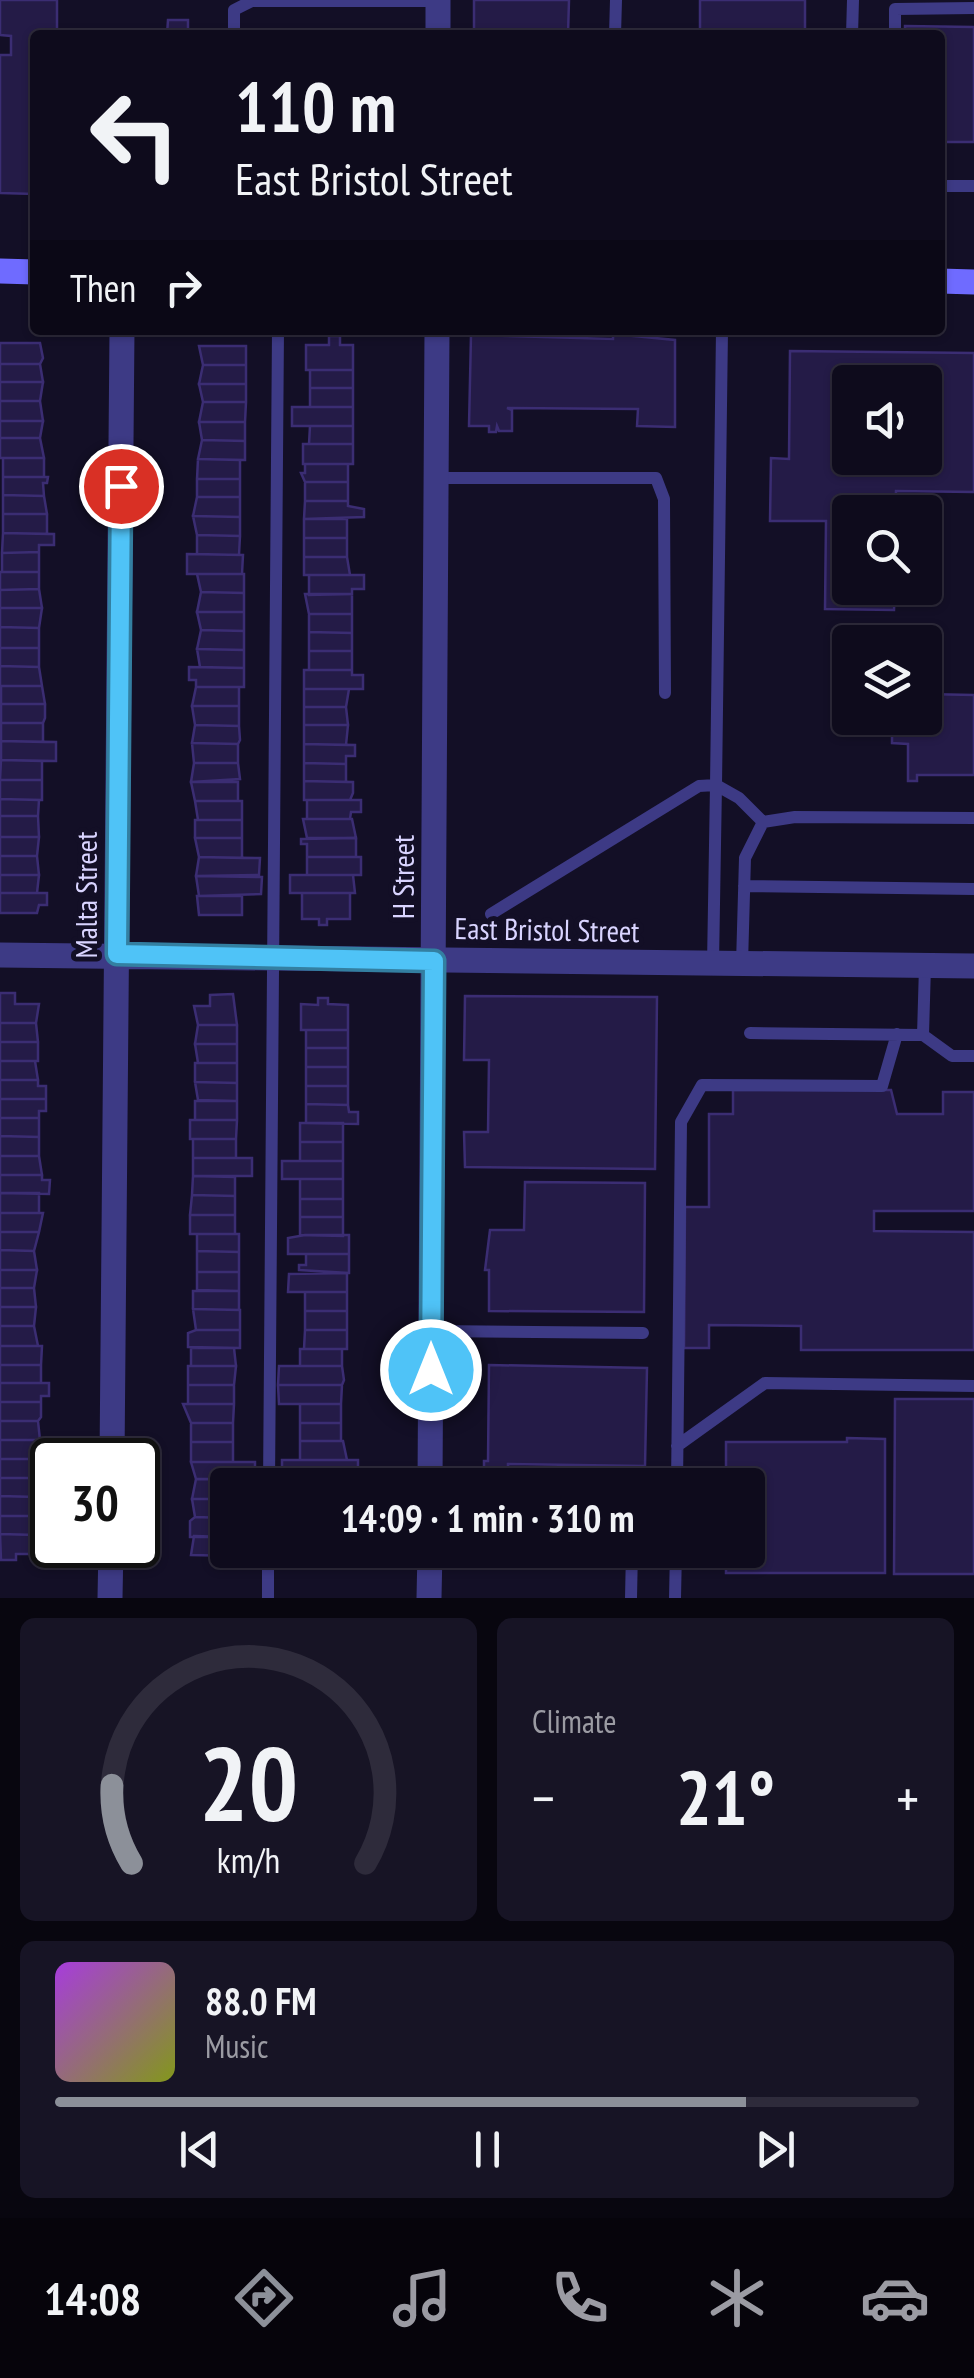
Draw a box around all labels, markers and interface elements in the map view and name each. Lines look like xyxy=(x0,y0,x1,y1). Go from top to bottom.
text: 110 m xyxy=(235,61,396,151)
icon: left xyxy=(70,70,200,200)
text: East Bristol Street xyxy=(235,149,513,207)
icon: right xyxy=(156,260,211,315)
text: Then xyxy=(70,263,136,312)
map controls xyxy=(832,365,942,735)
button: sound xyxy=(832,365,942,475)
pin xyxy=(79,444,164,529)
icon: arrive xyxy=(94,459,149,514)
button: search xyxy=(832,495,942,605)
button: layers xyxy=(832,625,942,735)
street label: Malta Street xyxy=(66,831,105,958)
street label: H Street xyxy=(383,834,422,919)
street label: East Bristol Street xyxy=(454,908,641,950)
position arrow xyxy=(379,1318,483,1422)
speed limit sign: 30 xyxy=(30,1438,160,1568)
text: 14:09 · 1 min · 310 m xyxy=(341,1493,634,1542)
text: Climate xyxy=(532,1700,616,1742)
text: 20 xyxy=(199,1715,298,1850)
text: 21° xyxy=(676,1749,775,1846)
text: − xyxy=(532,1762,555,1833)
text: + xyxy=(896,1762,919,1833)
text: km/h xyxy=(217,1837,280,1883)
text: 88.0 FM xyxy=(205,1976,317,2025)
text: Music xyxy=(205,2025,268,2067)
icon: previous xyxy=(172,2122,227,2177)
icon: pause xyxy=(460,2122,515,2177)
icon: next xyxy=(748,2122,803,2177)
icon: directions xyxy=(229,2263,299,2333)
icon: music xyxy=(387,2263,457,2333)
icon: phone xyxy=(545,2263,615,2333)
icon: climate xyxy=(702,2263,772,2333)
icon: car xyxy=(860,2263,930,2333)
text: 14:08 xyxy=(44,2269,141,2327)

